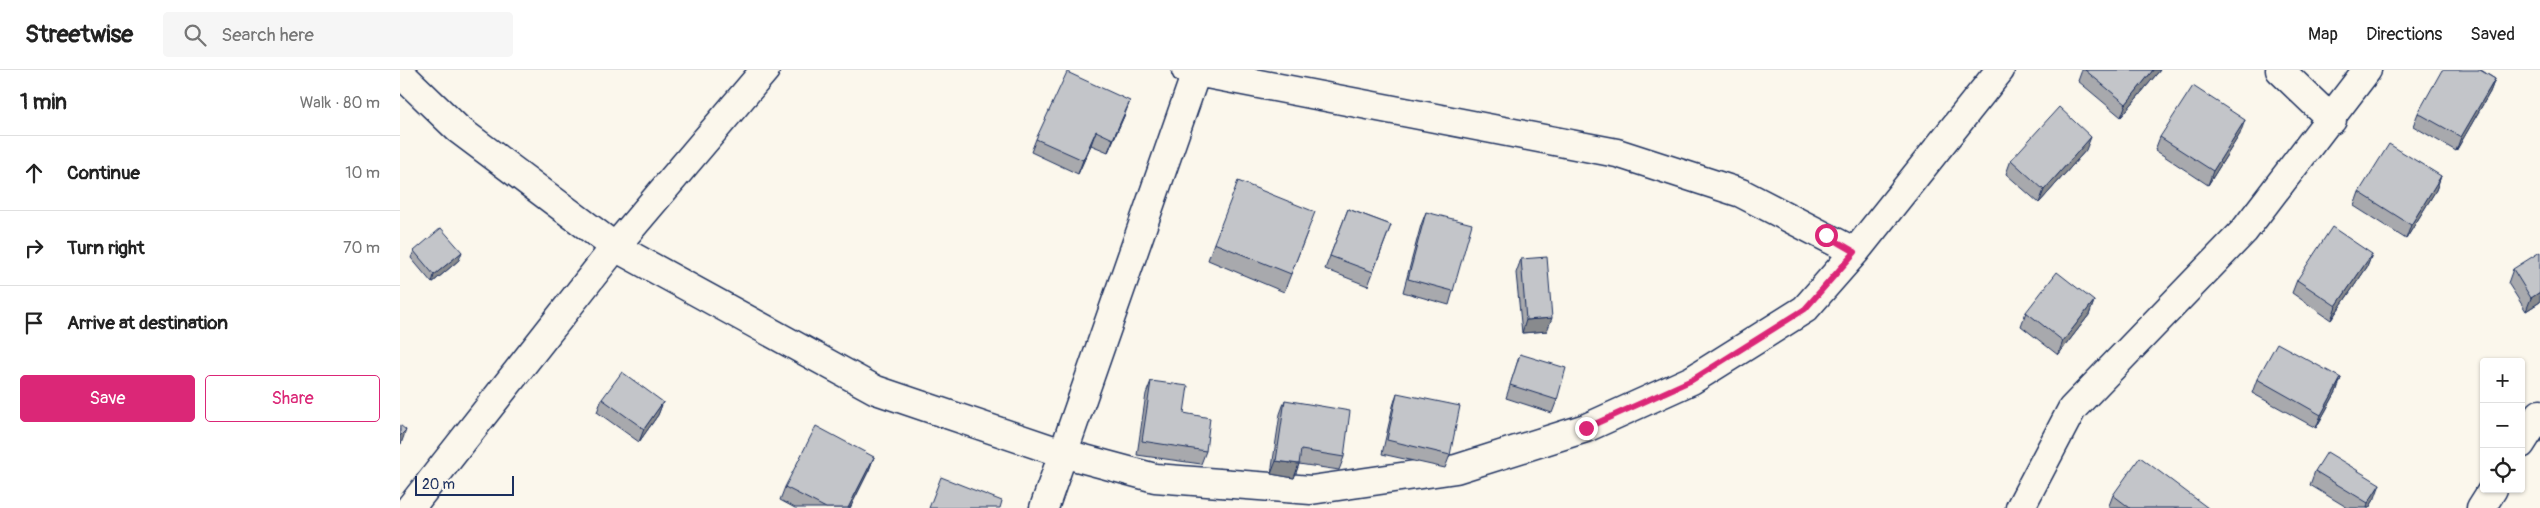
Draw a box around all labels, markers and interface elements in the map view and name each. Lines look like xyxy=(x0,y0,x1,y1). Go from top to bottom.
search box xyxy=(163,12,513,57)
text: Streetwise xyxy=(25,20,133,49)
icon: search xyxy=(181,21,209,49)
text: Search here xyxy=(221,23,314,47)
text: Map xyxy=(2308,23,2338,46)
text: Directions xyxy=(2366,23,2442,46)
text: Saved xyxy=(2470,23,2515,46)
text: 1 min xyxy=(20,89,67,116)
text: Walk · 80 m xyxy=(300,93,380,113)
icon: ahead xyxy=(20,159,48,187)
text: Continue xyxy=(67,161,140,185)
text: 10 m xyxy=(345,163,380,183)
route start xyxy=(1815,224,1838,247)
icon: right xyxy=(20,234,48,262)
text: Turn right xyxy=(67,236,145,260)
text: 70 m xyxy=(343,238,380,258)
icon: arrive xyxy=(20,309,48,337)
text: Arrive at destination xyxy=(67,311,228,335)
map controls xyxy=(2480,358,2525,493)
button: + xyxy=(2480,358,2525,403)
button: Save xyxy=(20,375,195,422)
button: Share xyxy=(205,375,380,422)
button: − xyxy=(2480,403,2525,448)
route end xyxy=(1575,417,1598,440)
button: locate xyxy=(2480,448,2525,493)
scale bar xyxy=(415,473,514,496)
text: 20 m xyxy=(422,476,455,493)

